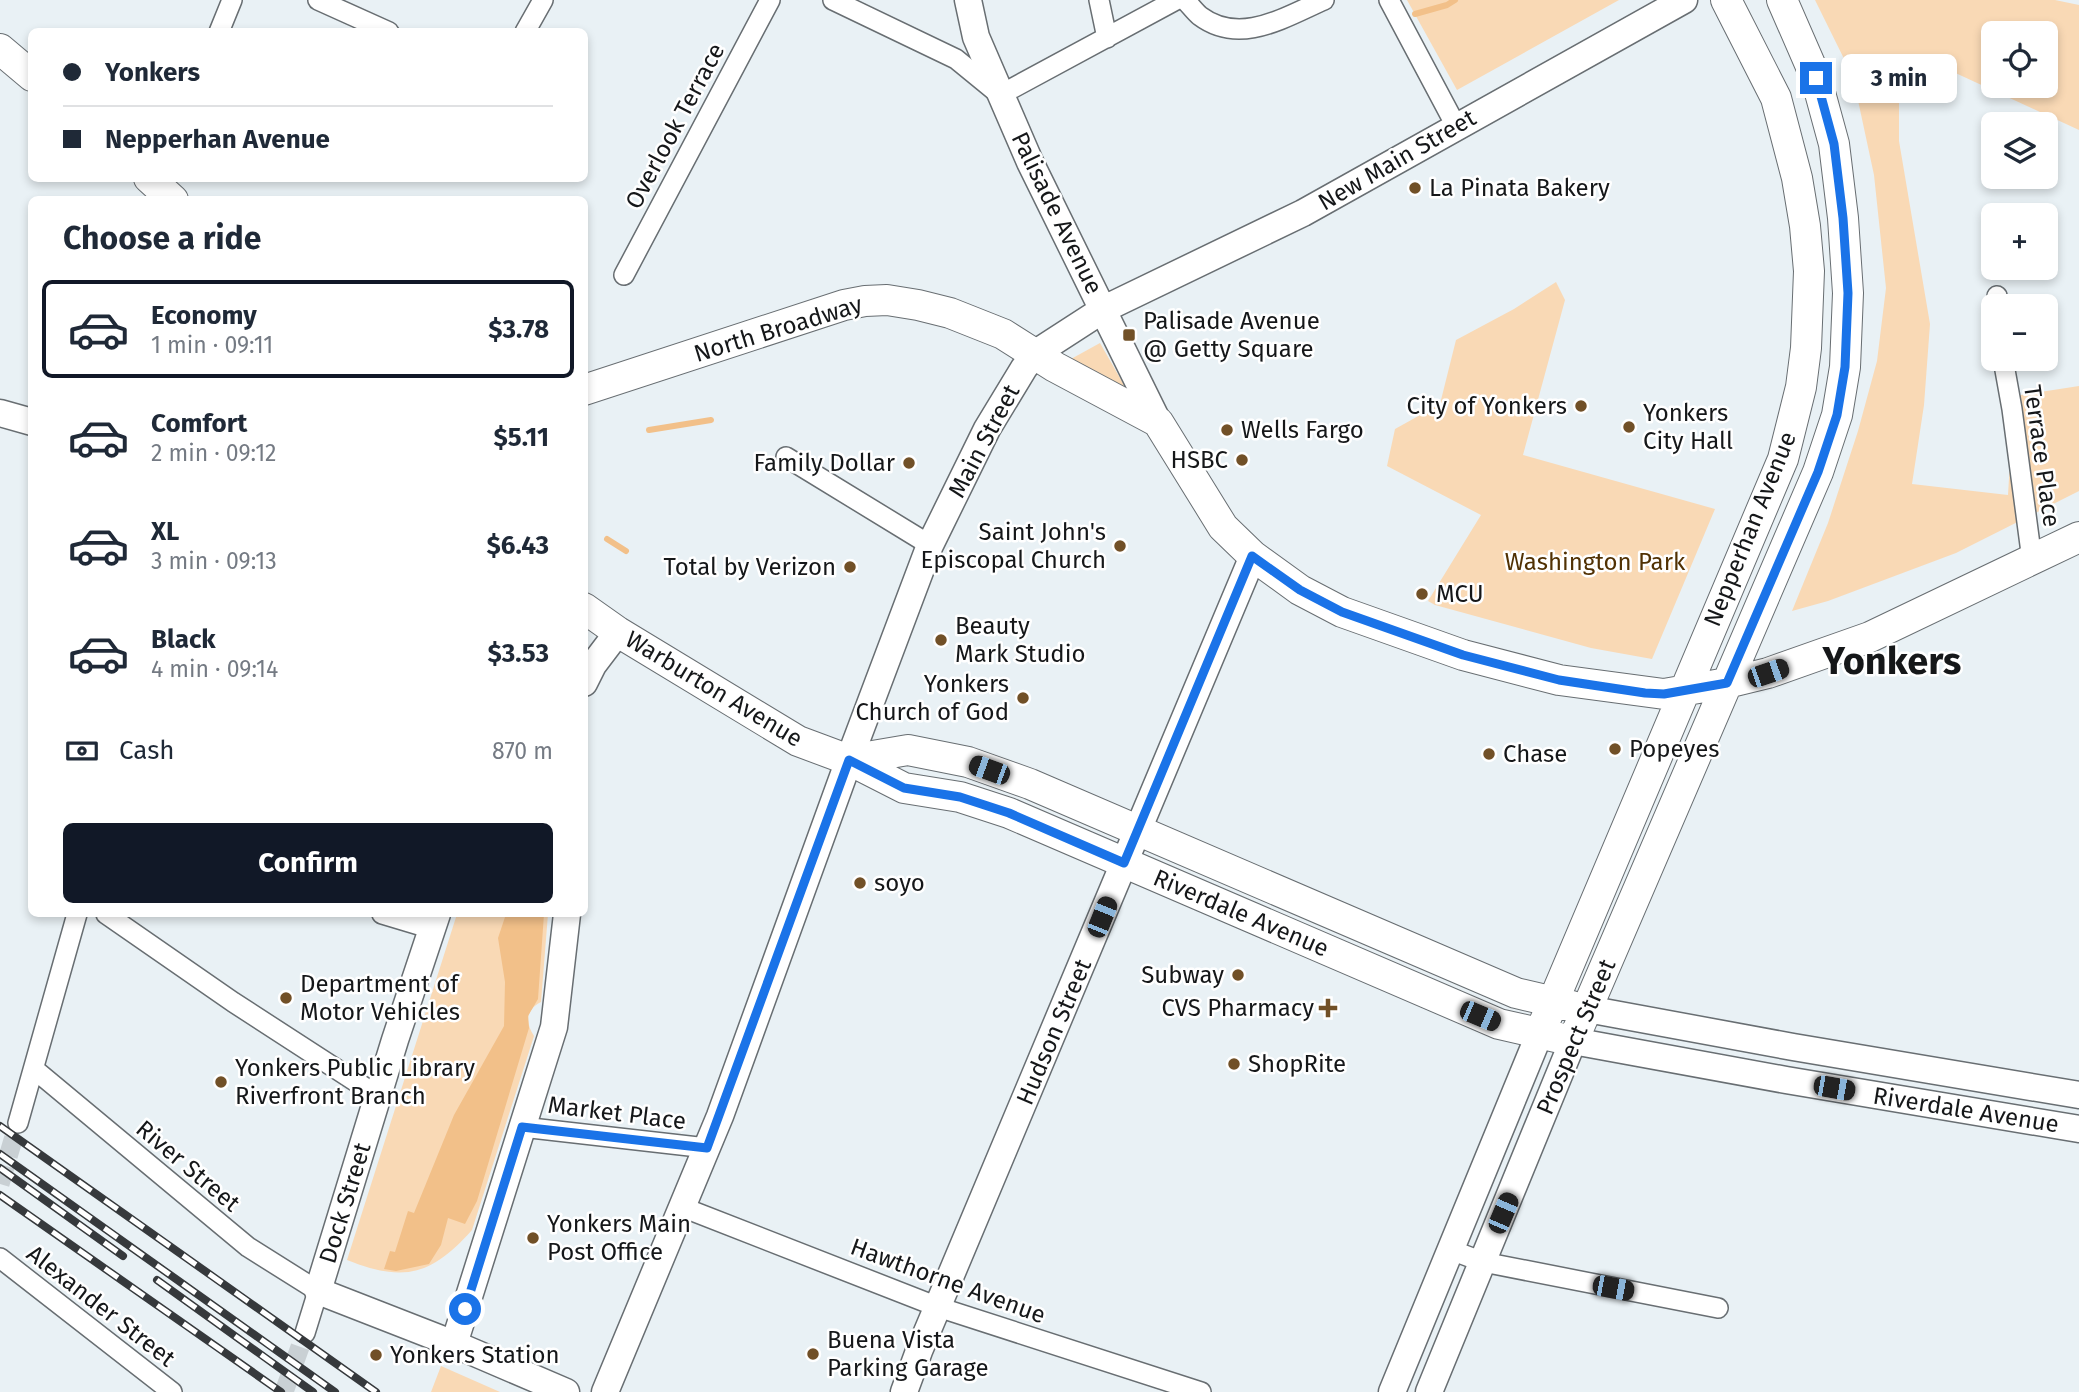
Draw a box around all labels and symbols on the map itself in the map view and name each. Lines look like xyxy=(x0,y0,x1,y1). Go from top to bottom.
street label: Overlook Terrace xyxy=(620,39,730,213)
callout: 3 min xyxy=(1840,54,1956,102)
route end xyxy=(1800,62,1832,94)
street label: New Main Street xyxy=(1313,103,1481,216)
street label: Palisade Avenue xyxy=(1006,127,1108,299)
place label: La Pinata Bakery xyxy=(1429,174,1610,202)
marker: La Pinata Bakery xyxy=(1407,180,1423,196)
street label: North Broadway xyxy=(690,290,866,368)
place label: Palisade Avenue @ Getty Square xyxy=(1143,307,1320,363)
marker: Palisade Avenue @ Getty Square xyxy=(1121,327,1137,343)
street label: Main Street xyxy=(943,379,1026,502)
street label: Terrace Place xyxy=(2018,383,2066,529)
place label: City of Yonkers xyxy=(1407,392,1567,420)
marker: City of Yonkers xyxy=(1573,398,1589,414)
place label: Yonkers City Hall xyxy=(1643,399,1733,455)
place label: Wells Fargo xyxy=(1241,416,1364,444)
marker: Yonkers City Hall xyxy=(1621,419,1637,435)
marker: Wells Fargo xyxy=(1219,422,1235,438)
street label: Nepperhan Avenue xyxy=(1698,428,1802,630)
place label: HSBC xyxy=(1171,446,1228,474)
place label: Family Dollar xyxy=(754,449,896,477)
marker: HSBC xyxy=(1234,452,1250,468)
marker: Family Dollar xyxy=(901,455,917,471)
place label: Saint John's Episcopal Church xyxy=(921,518,1106,574)
marker: Saint John's Episcopal Church xyxy=(1112,538,1128,554)
park label: Washington Park xyxy=(1505,548,1686,576)
place label: Total by Verizon xyxy=(664,553,836,581)
marker: Total by Verizon xyxy=(842,559,858,575)
place label: MCU xyxy=(1436,580,1484,608)
marker: MCU xyxy=(1414,586,1430,602)
place label: Beauty Mark Studio xyxy=(955,612,1086,668)
street label: Warburton Avenue xyxy=(621,625,807,753)
marker: Beauty Mark Studio xyxy=(933,632,949,648)
district label: Yonkers xyxy=(1822,638,1961,684)
car xyxy=(1745,656,1792,690)
place label: Yonkers Church of God xyxy=(855,670,1009,726)
marker: Yonkers Church of God xyxy=(1015,690,1031,706)
place label: Popeyes xyxy=(1629,735,1719,763)
place label: Chase xyxy=(1503,740,1567,768)
marker: Popeyes xyxy=(1607,741,1623,757)
marker: Chase xyxy=(1481,746,1497,762)
car xyxy=(966,753,1013,787)
street label: Riverdale Avenue xyxy=(1149,863,1333,963)
place label: soyo xyxy=(874,869,925,897)
marker: soyo xyxy=(852,875,868,891)
car xyxy=(1085,894,1120,940)
street label: Hudson Street xyxy=(1011,955,1097,1109)
street label: Prospect Street xyxy=(1531,955,1621,1119)
place label: Subway xyxy=(1141,961,1224,989)
marker: Subway xyxy=(1230,967,1246,983)
place label: Department of Motor Vehicles xyxy=(300,970,460,1026)
marker: Department of Motor Vehicles xyxy=(278,990,294,1006)
place label: CVS Pharmacy xyxy=(1161,994,1314,1022)
car xyxy=(1457,998,1504,1034)
marker: CVS Pharmacy xyxy=(1320,1000,1336,1016)
place label: ShopRite xyxy=(1248,1050,1346,1078)
place label: Yonkers Public Library Riverfront Branch xyxy=(235,1054,475,1110)
marker: ShopRite xyxy=(1226,1056,1242,1072)
marker: Yonkers Public Library Riverfront Branch xyxy=(213,1074,229,1090)
car xyxy=(1812,1074,1857,1102)
street label: Riverdale Avenue xyxy=(1871,1081,2061,1139)
street label: Market Place xyxy=(546,1091,688,1135)
street label: River Street xyxy=(130,1115,246,1218)
street label: Dock Street xyxy=(313,1139,377,1267)
car xyxy=(1486,1190,1521,1236)
place label: Yonkers Main Post Office xyxy=(547,1210,691,1266)
marker: Yonkers Main Post Office xyxy=(525,1230,541,1246)
street label: Hawthorne Avenue xyxy=(847,1233,1049,1329)
street label: Alexander Street xyxy=(21,1240,181,1373)
car xyxy=(1591,1274,1636,1302)
route start xyxy=(449,1293,481,1325)
place label: Buena Vista Parking Garage xyxy=(827,1326,989,1382)
place label: Yonkers Station xyxy=(390,1341,560,1369)
marker: Buena Vista Parking Garage xyxy=(805,1346,821,1362)
marker: Yonkers Station xyxy=(368,1347,384,1363)

